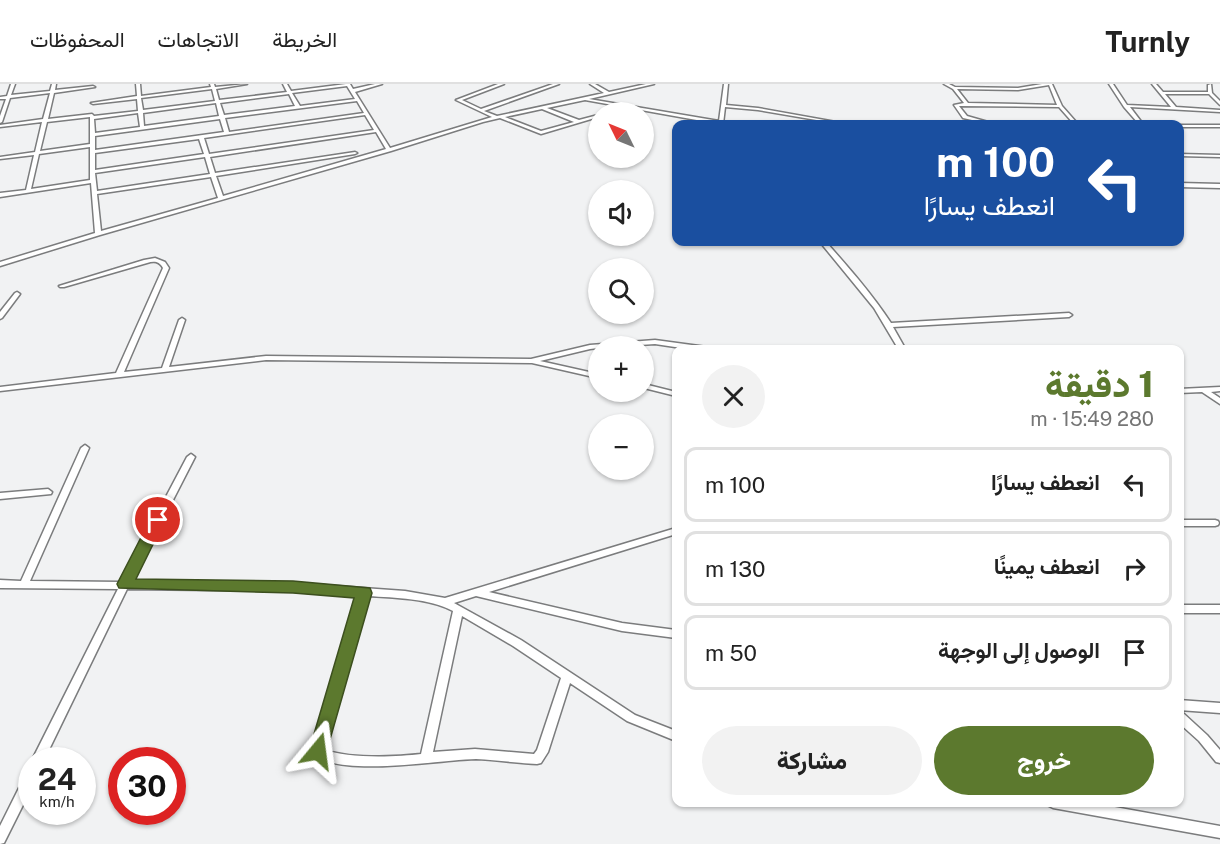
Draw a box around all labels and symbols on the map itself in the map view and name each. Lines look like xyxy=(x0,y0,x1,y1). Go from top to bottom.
north arrow xyxy=(588,102,654,168)
pin xyxy=(132,494,183,545)
position arrow xyxy=(286,719,350,783)
speed limit sign: 30 xyxy=(108,747,186,825)

